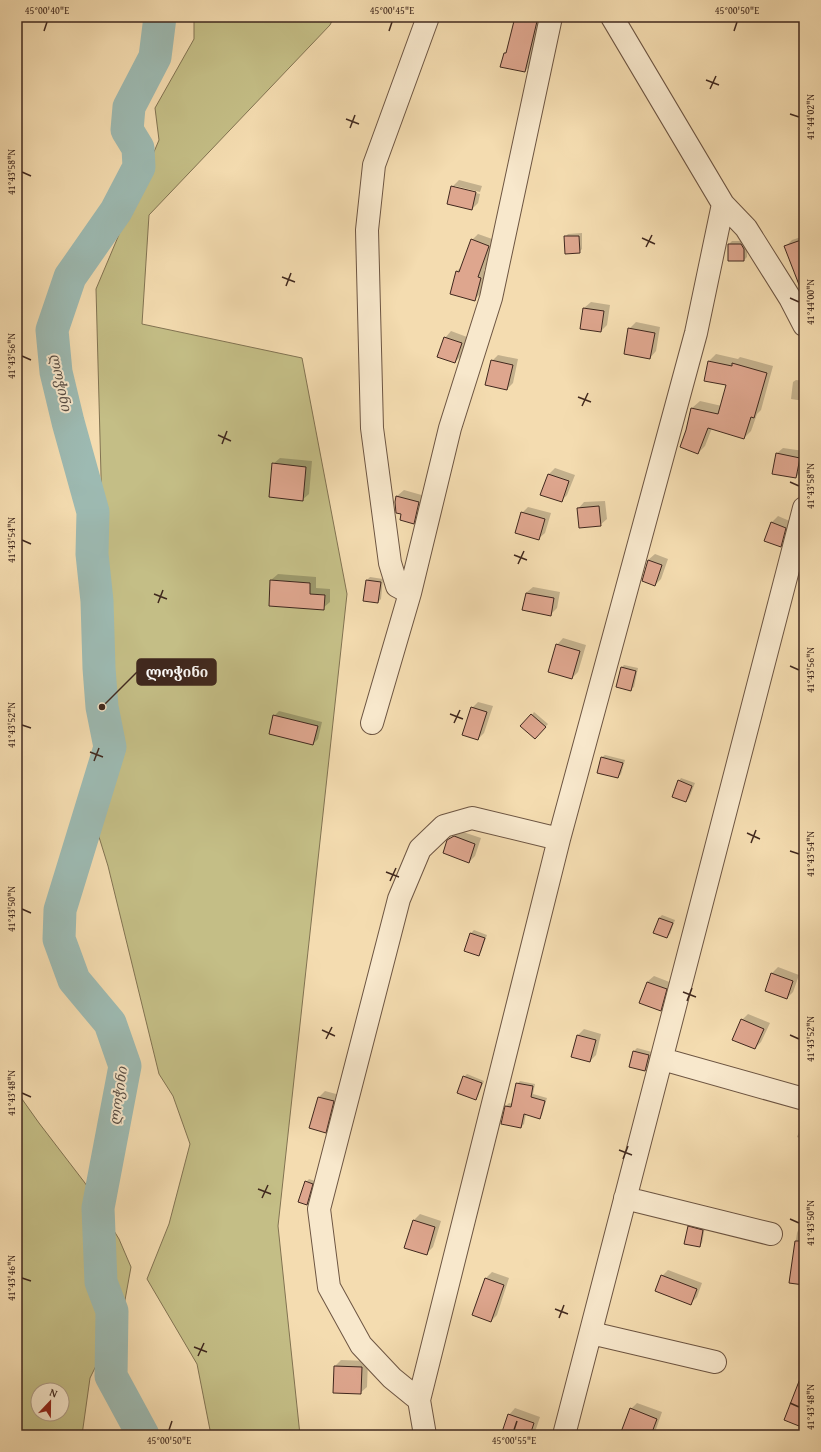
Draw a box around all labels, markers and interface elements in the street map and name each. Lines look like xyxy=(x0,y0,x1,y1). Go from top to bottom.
text: 45°00'40"E xyxy=(25,3,69,18)
text: 45°00'45"E xyxy=(370,3,414,18)
text: 45°00'50"E xyxy=(715,3,759,18)
text: 41°44'02"N xyxy=(803,94,818,140)
text: 41°43'58"N xyxy=(4,149,19,195)
text: 41°44'00"N xyxy=(803,279,818,325)
text: 41°43'56"N xyxy=(4,333,19,379)
water label: ლოჭინი xyxy=(45,351,77,414)
text: 41°43'58"N xyxy=(803,463,818,509)
text: 41°43'54"N xyxy=(4,517,19,563)
text: 41°43'56"N xyxy=(803,647,818,693)
callout: ლოჭინი xyxy=(137,659,216,685)
text: ლოჭინი xyxy=(146,662,208,682)
text: 41°43'52"N xyxy=(4,702,19,748)
text: 41°43'54"N xyxy=(803,831,818,877)
text: 41°43'50"N xyxy=(4,886,19,932)
text: 41°43'52"N xyxy=(803,1016,818,1062)
water label: ლოჭინი xyxy=(104,1065,132,1126)
text: 41°43'48"N xyxy=(4,1070,19,1116)
text: 41°43'50"N xyxy=(803,1200,818,1246)
text: 41°43'46"N xyxy=(4,1255,19,1301)
north arrow xyxy=(30,1382,70,1422)
text: N xyxy=(47,1384,61,1402)
text: 41°43'48"N xyxy=(803,1384,818,1430)
text: 45°00'50"E xyxy=(147,1433,191,1448)
text: 45°00'55"E xyxy=(492,1433,536,1448)

